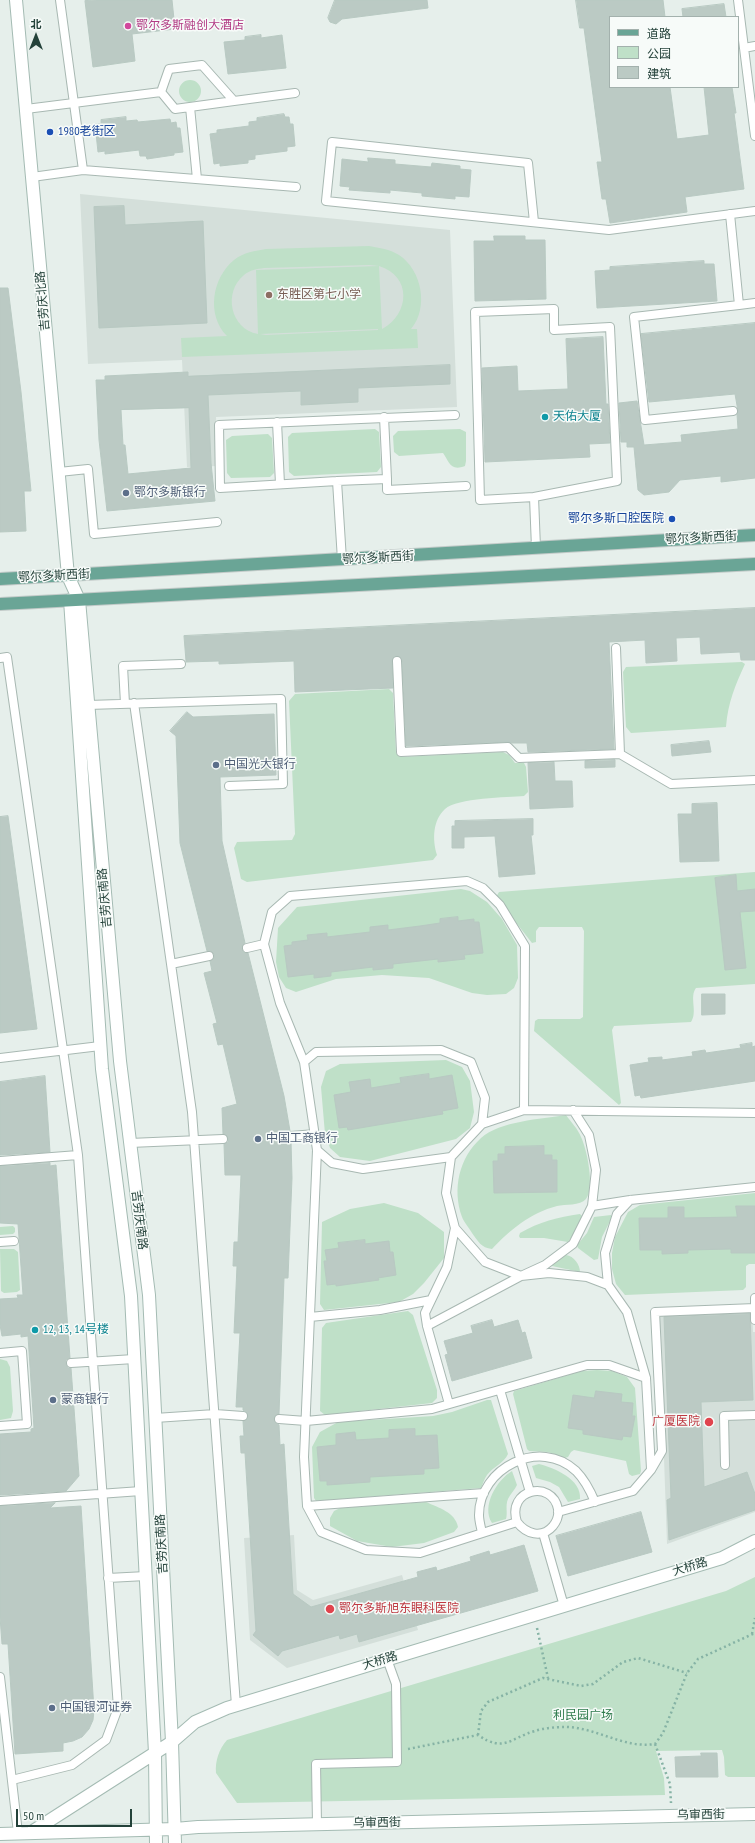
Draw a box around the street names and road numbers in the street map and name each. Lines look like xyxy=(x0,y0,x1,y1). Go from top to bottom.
street label: 吉劳庆北路 xyxy=(33,270,53,332)
street label: 鄂尔多斯西街 xyxy=(665,529,737,547)
street label: 鄂尔多斯西街 xyxy=(342,549,414,567)
street label: 鄂尔多斯西街 xyxy=(18,567,90,585)
street label: 吉劳庆南路 xyxy=(95,867,115,929)
street label: 吉劳庆南路 xyxy=(128,1189,150,1251)
street label: 吉劳庆南路 xyxy=(153,1514,171,1574)
street label: 大桥路 xyxy=(671,1555,709,1579)
street label: 大桥路 xyxy=(361,1649,399,1673)
street label: 乌审西街 xyxy=(677,1807,725,1823)
street label: 乌审西街 xyxy=(353,1815,401,1831)

